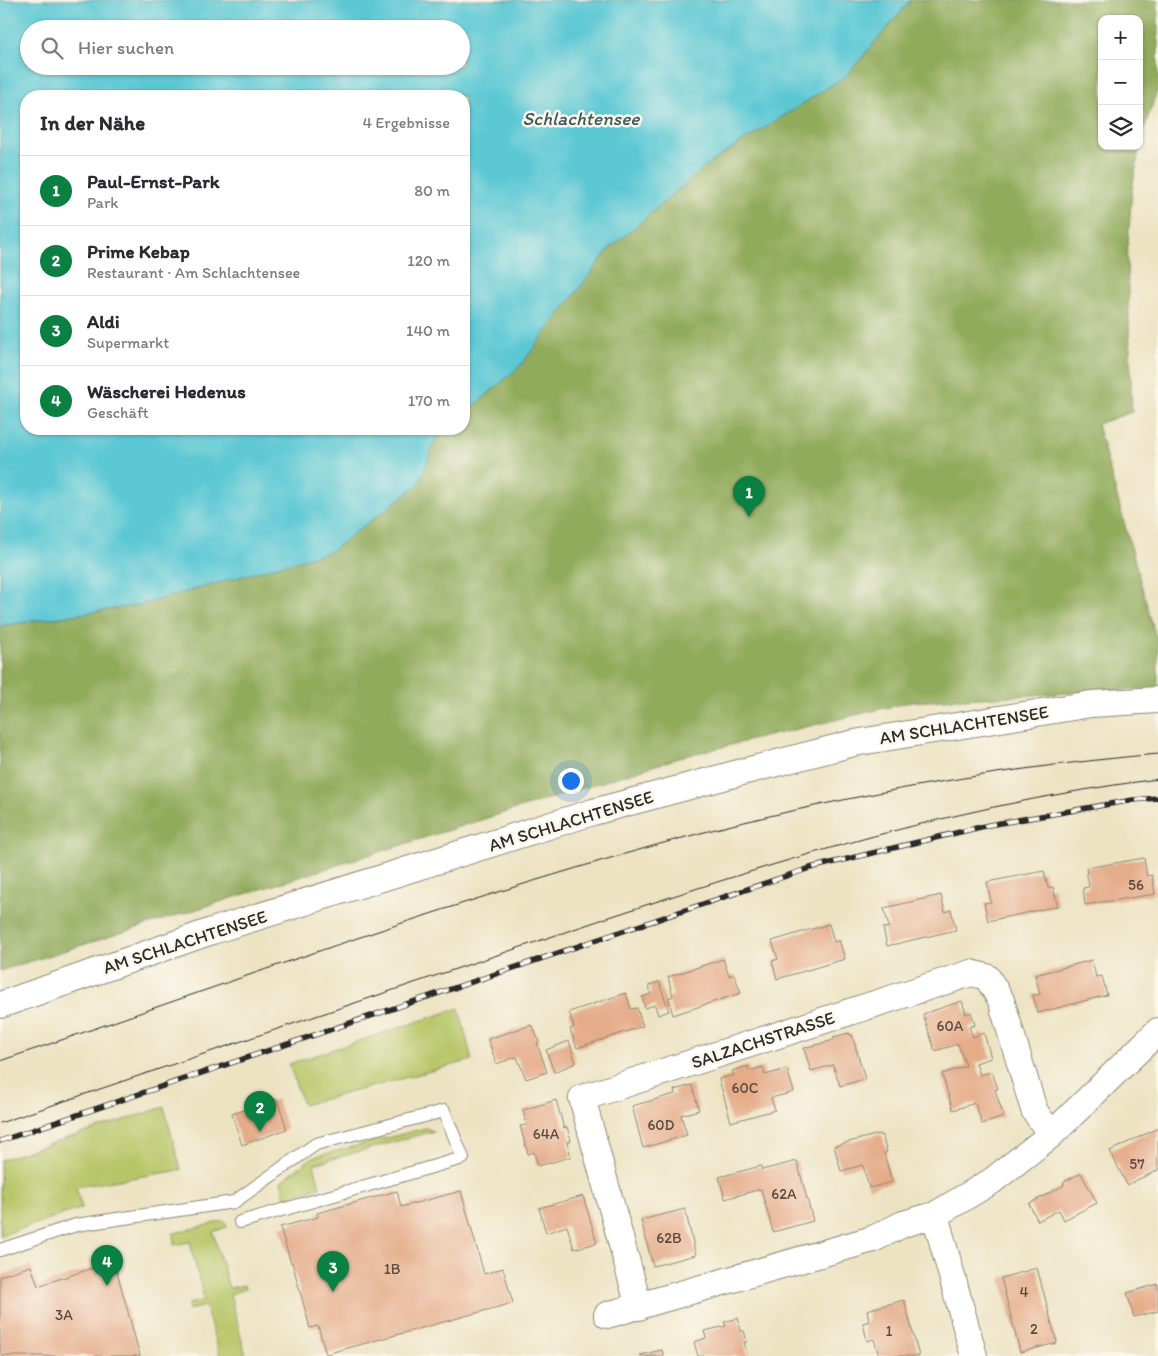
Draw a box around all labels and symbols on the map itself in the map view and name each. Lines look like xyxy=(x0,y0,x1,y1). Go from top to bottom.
water label: Schlachtensee xyxy=(523,107,640,130)
pin: 1 xyxy=(733,476,765,517)
street label: AM SCHLACHTENSEE xyxy=(878,701,1050,749)
your location xyxy=(558,768,584,794)
street label: AM SCHLACHTENSEE xyxy=(486,785,656,856)
house number: 56 xyxy=(1128,876,1144,894)
street label: AM SCHLACHTENSEE xyxy=(100,905,270,979)
street label: SALZACHSTRASSE xyxy=(688,1006,838,1074)
house number: 60A xyxy=(937,1017,964,1035)
house number: 60C xyxy=(732,1079,759,1097)
pin: 2 xyxy=(244,1091,276,1132)
house number: 60D xyxy=(647,1116,675,1134)
house number: 64A xyxy=(533,1125,560,1143)
house number: 57 xyxy=(1129,1155,1145,1173)
house number: 62A xyxy=(771,1185,797,1203)
house number: 62B xyxy=(656,1229,682,1247)
pin: 4 xyxy=(91,1245,123,1286)
pin: 3 xyxy=(317,1251,349,1292)
house number: 1B xyxy=(384,1260,401,1278)
house number: 4 xyxy=(1019,1283,1029,1301)
house number: 3A xyxy=(55,1306,73,1324)
house number: 2 xyxy=(1030,1320,1038,1338)
house number: 1 xyxy=(886,1322,893,1340)

